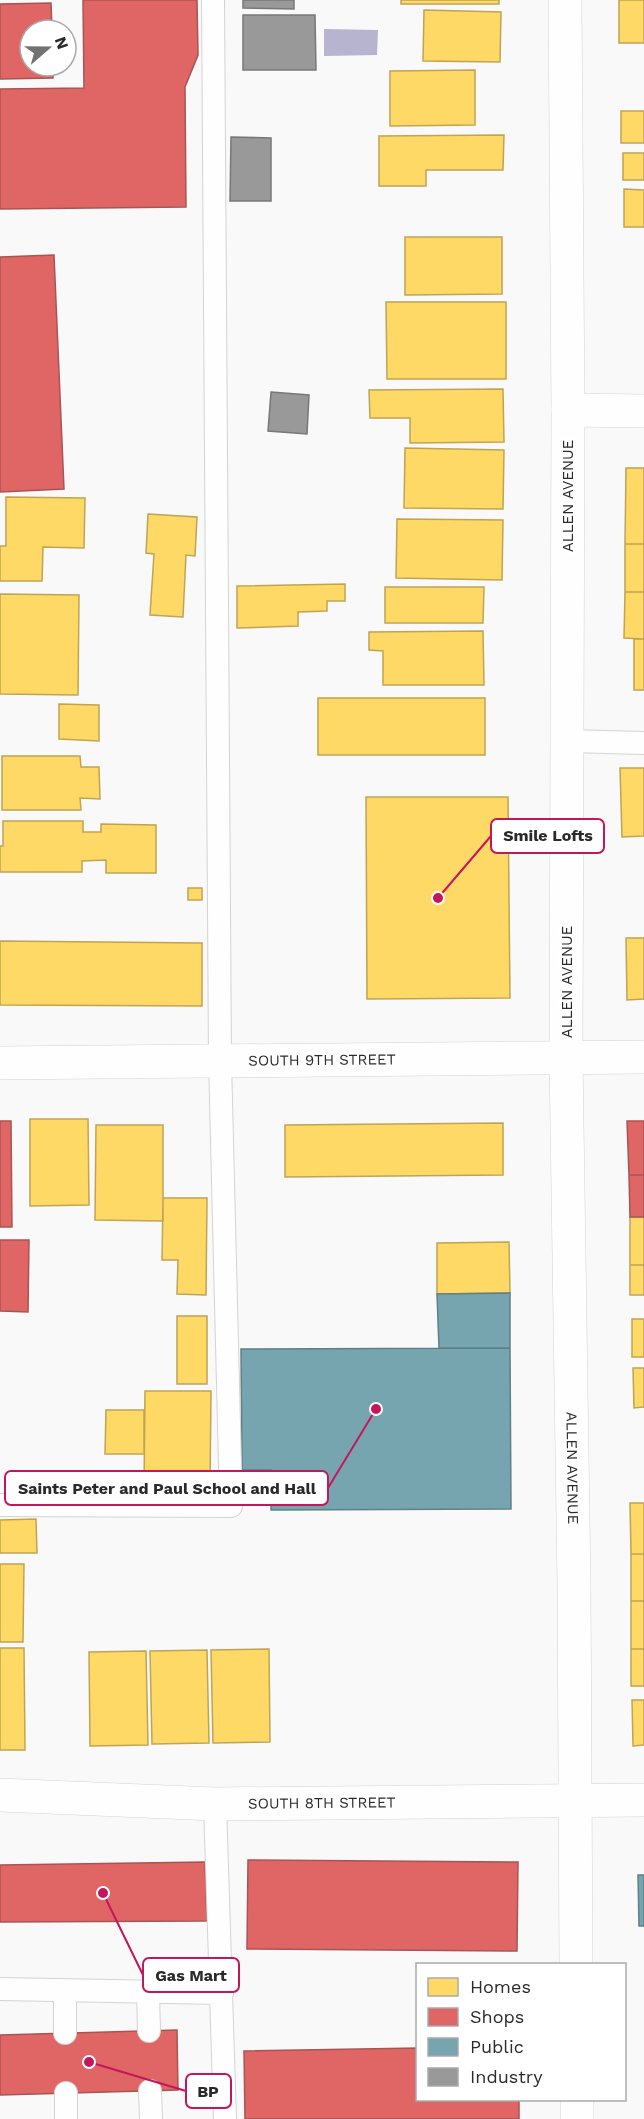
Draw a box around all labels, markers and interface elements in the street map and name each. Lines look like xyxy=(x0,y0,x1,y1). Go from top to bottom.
north arrow xyxy=(18,18,78,78)
text: N xyxy=(51,34,73,52)
street label: ALLEN AVENUE xyxy=(559,440,577,552)
callout: Smile Lofts xyxy=(491,819,604,853)
text: Smile Lofts xyxy=(503,826,593,845)
street label: ALLEN AVENUE xyxy=(558,926,576,1038)
street label: SOUTH 9TH STREET xyxy=(248,1050,396,1070)
street label: ALLEN AVENUE xyxy=(562,1412,582,1524)
callout: Saints Peter and Paul School and Hall xyxy=(5,1471,328,1505)
text: Saints Peter and Paul School and Hall xyxy=(18,1479,317,1498)
street label: SOUTH 8TH STREET xyxy=(248,1793,396,1813)
callout: Gas Mart xyxy=(143,1958,239,1992)
legend xyxy=(416,1963,626,2101)
text: Gas Mart xyxy=(155,1966,227,1985)
text: Homes xyxy=(470,1976,531,1997)
text: Shops xyxy=(470,2006,524,2027)
text: Public xyxy=(470,2036,524,2057)
text: Industry xyxy=(470,2066,543,2087)
callout: BP xyxy=(186,2074,231,2108)
text: BP xyxy=(197,2082,219,2101)

